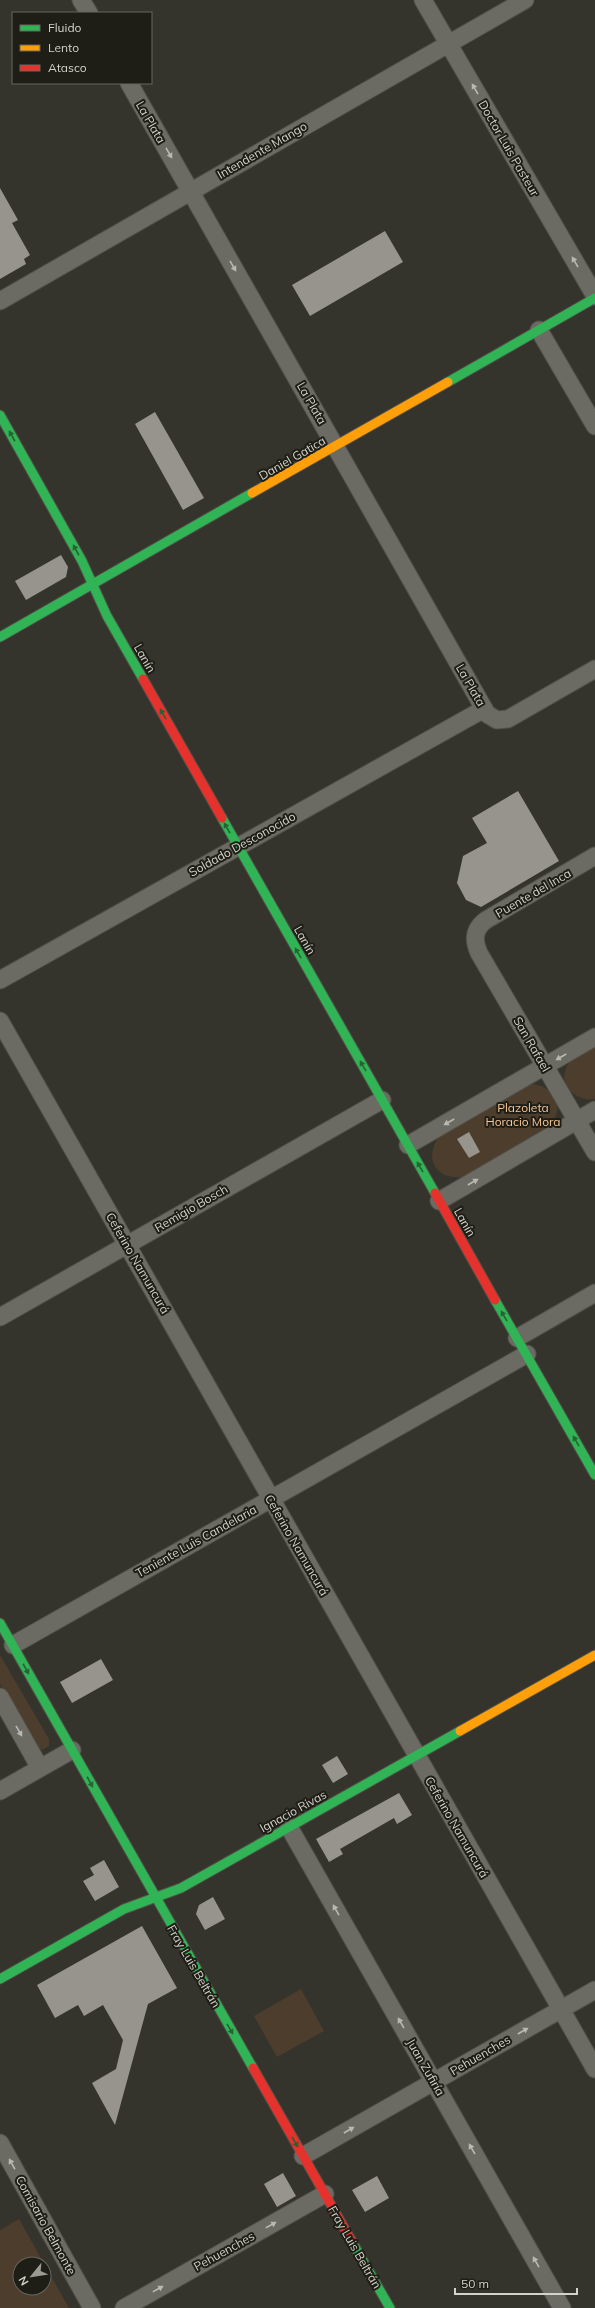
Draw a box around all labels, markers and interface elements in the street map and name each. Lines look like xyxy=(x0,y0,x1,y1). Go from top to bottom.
legend xyxy=(12,12,152,84)
text: Fluido xyxy=(48,20,82,35)
text: Lento xyxy=(48,40,79,55)
text: Atasco xyxy=(48,60,87,75)
one-way arrow xyxy=(471,83,478,95)
street label: Doctor Luis Pasteur xyxy=(475,97,543,199)
street label: La Plata xyxy=(133,98,169,146)
street label: Intendente Mango xyxy=(215,118,310,182)
one-way arrow xyxy=(165,147,172,159)
one-way arrow xyxy=(572,256,579,268)
one-way arrow xyxy=(230,260,237,272)
street label: La Plata xyxy=(294,379,330,427)
one-way arrow xyxy=(9,430,15,442)
street label: Daniel Gatica xyxy=(256,433,328,483)
one-way arrow xyxy=(72,544,79,555)
street label: Lanín xyxy=(131,641,159,675)
street label: La Plata xyxy=(453,661,489,709)
one-way arrow xyxy=(160,709,167,720)
street label: Soldado Desconocido xyxy=(186,808,298,880)
one-way arrow xyxy=(224,822,231,833)
street label: Puente del Inca xyxy=(492,865,574,921)
street label: Lanín xyxy=(291,923,319,957)
one-way arrow xyxy=(295,947,302,959)
street label: San Rafael xyxy=(510,1014,554,1074)
one-way arrow xyxy=(555,1053,567,1060)
one-way arrow xyxy=(359,1060,366,1072)
park label: Plazoleta Horacio Mora xyxy=(486,1100,560,1129)
one-way arrow xyxy=(443,1118,455,1125)
one-way arrow xyxy=(417,1162,424,1173)
one-way arrow xyxy=(467,1178,479,1185)
street label: Remigio Bosch xyxy=(152,1181,230,1235)
street label: Lanín xyxy=(451,1205,479,1239)
street label: Ceferino Namuncurá xyxy=(103,1210,173,1316)
one-way arrow xyxy=(501,1310,508,1322)
one-way arrow xyxy=(572,1435,579,1447)
street label: Ceferino Namuncurá xyxy=(262,1492,332,1598)
street label: Teniente Luis Candelaria xyxy=(133,1502,259,1580)
one-way arrow xyxy=(22,1663,29,1675)
one-way arrow xyxy=(16,1725,23,1737)
street label: Ceferino Namuncurá xyxy=(422,1774,492,1880)
one-way arrow xyxy=(86,1776,93,1788)
street label: Ignacio Rivas xyxy=(257,1786,329,1835)
one-way arrow xyxy=(333,1905,340,1916)
street label: Fray Luis Beltrán xyxy=(164,1922,224,2010)
one-way arrow xyxy=(397,2018,404,2029)
one-way arrow xyxy=(227,2023,234,2035)
one-way arrow xyxy=(517,2027,529,2034)
street label: Pehuenches xyxy=(447,2032,513,2078)
street label: Juan Zufiría xyxy=(404,2036,448,2098)
one-way arrow xyxy=(343,2126,355,2133)
one-way arrow xyxy=(291,2136,298,2148)
one-way arrow xyxy=(468,2143,475,2155)
one-way arrow xyxy=(8,2158,15,2170)
street label: Comisario Belmonte xyxy=(13,2173,79,2277)
street label: Fray Luis Beltrán xyxy=(325,2203,385,2291)
one-way arrow xyxy=(265,2221,277,2228)
street label: Pehuenches xyxy=(191,2228,257,2274)
north arrow xyxy=(12,2256,52,2296)
one-way arrow xyxy=(532,2256,539,2268)
scale bar xyxy=(455,2270,577,2296)
text: N xyxy=(15,2274,31,2288)
text: 50 m xyxy=(461,2276,489,2291)
one-way arrow xyxy=(152,2285,164,2292)

